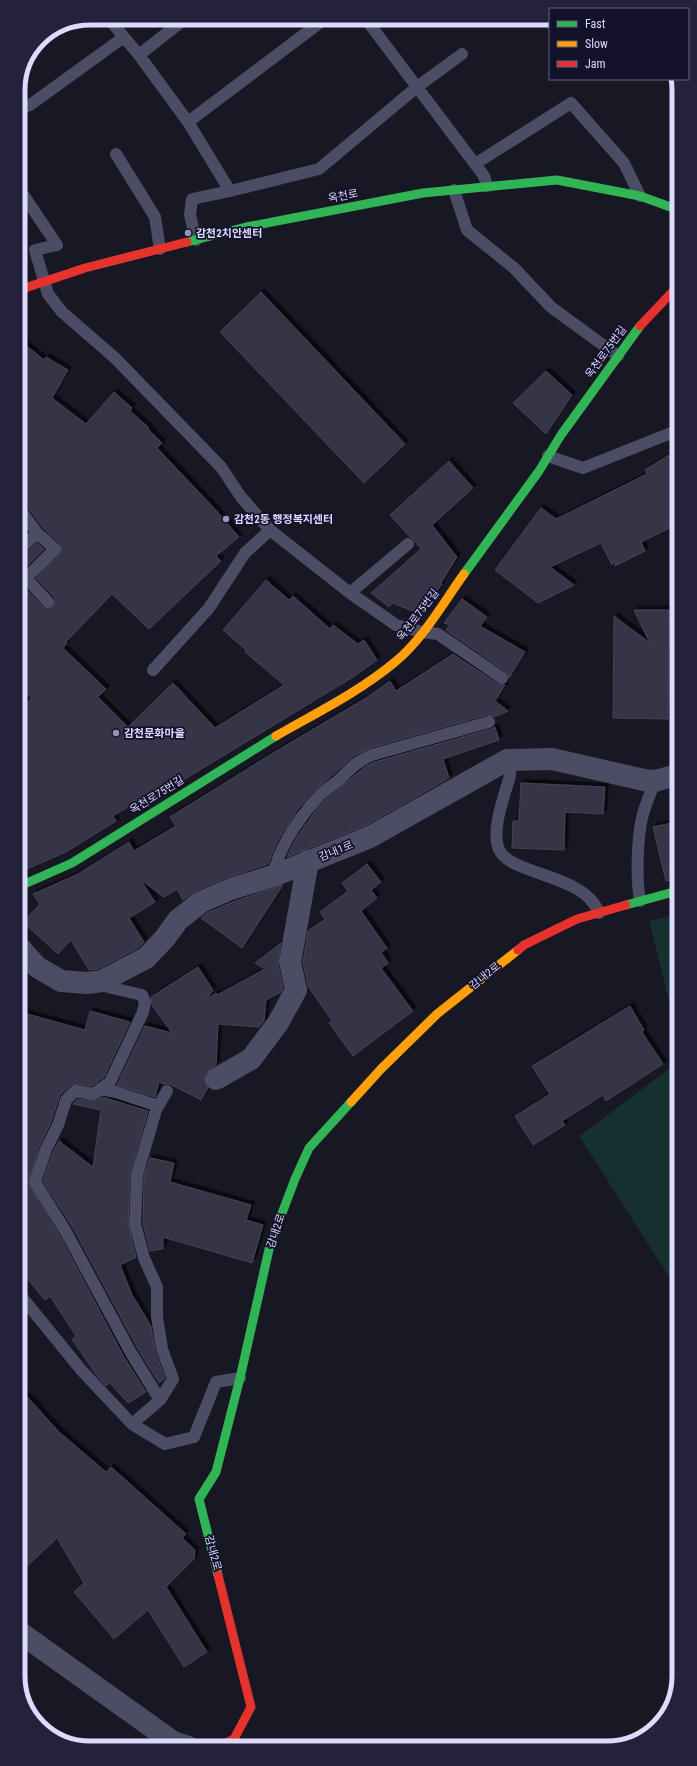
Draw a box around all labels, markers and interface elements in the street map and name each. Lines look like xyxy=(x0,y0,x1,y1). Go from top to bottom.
legend xyxy=(549,8,689,80)
text: Fast xyxy=(585,17,606,31)
text: Slow xyxy=(585,37,608,51)
text: Jam xyxy=(585,57,606,71)
street label: 옥천로 xyxy=(327,187,359,205)
place label: 감천2치안센터 xyxy=(196,227,262,240)
marker: 감천2치안센터 xyxy=(183,228,193,238)
street label: 옥천로75번길 xyxy=(583,323,629,381)
place label: 감천2동 행정복지센터 xyxy=(234,513,333,526)
marker: 감천2동 행정복지센터 xyxy=(221,514,231,524)
street label: 옥천로75번길 xyxy=(394,587,442,643)
place label: 감천문화마을 xyxy=(124,727,185,740)
marker: 감천문화마을 xyxy=(111,728,121,738)
street label: 옥천로75번길 xyxy=(127,773,187,817)
street label: 감내1로 xyxy=(317,838,355,864)
street label: 감내2로 xyxy=(467,960,503,992)
street label: 감내2로 xyxy=(264,1212,288,1250)
street label: 감내2로 xyxy=(202,1534,224,1572)

